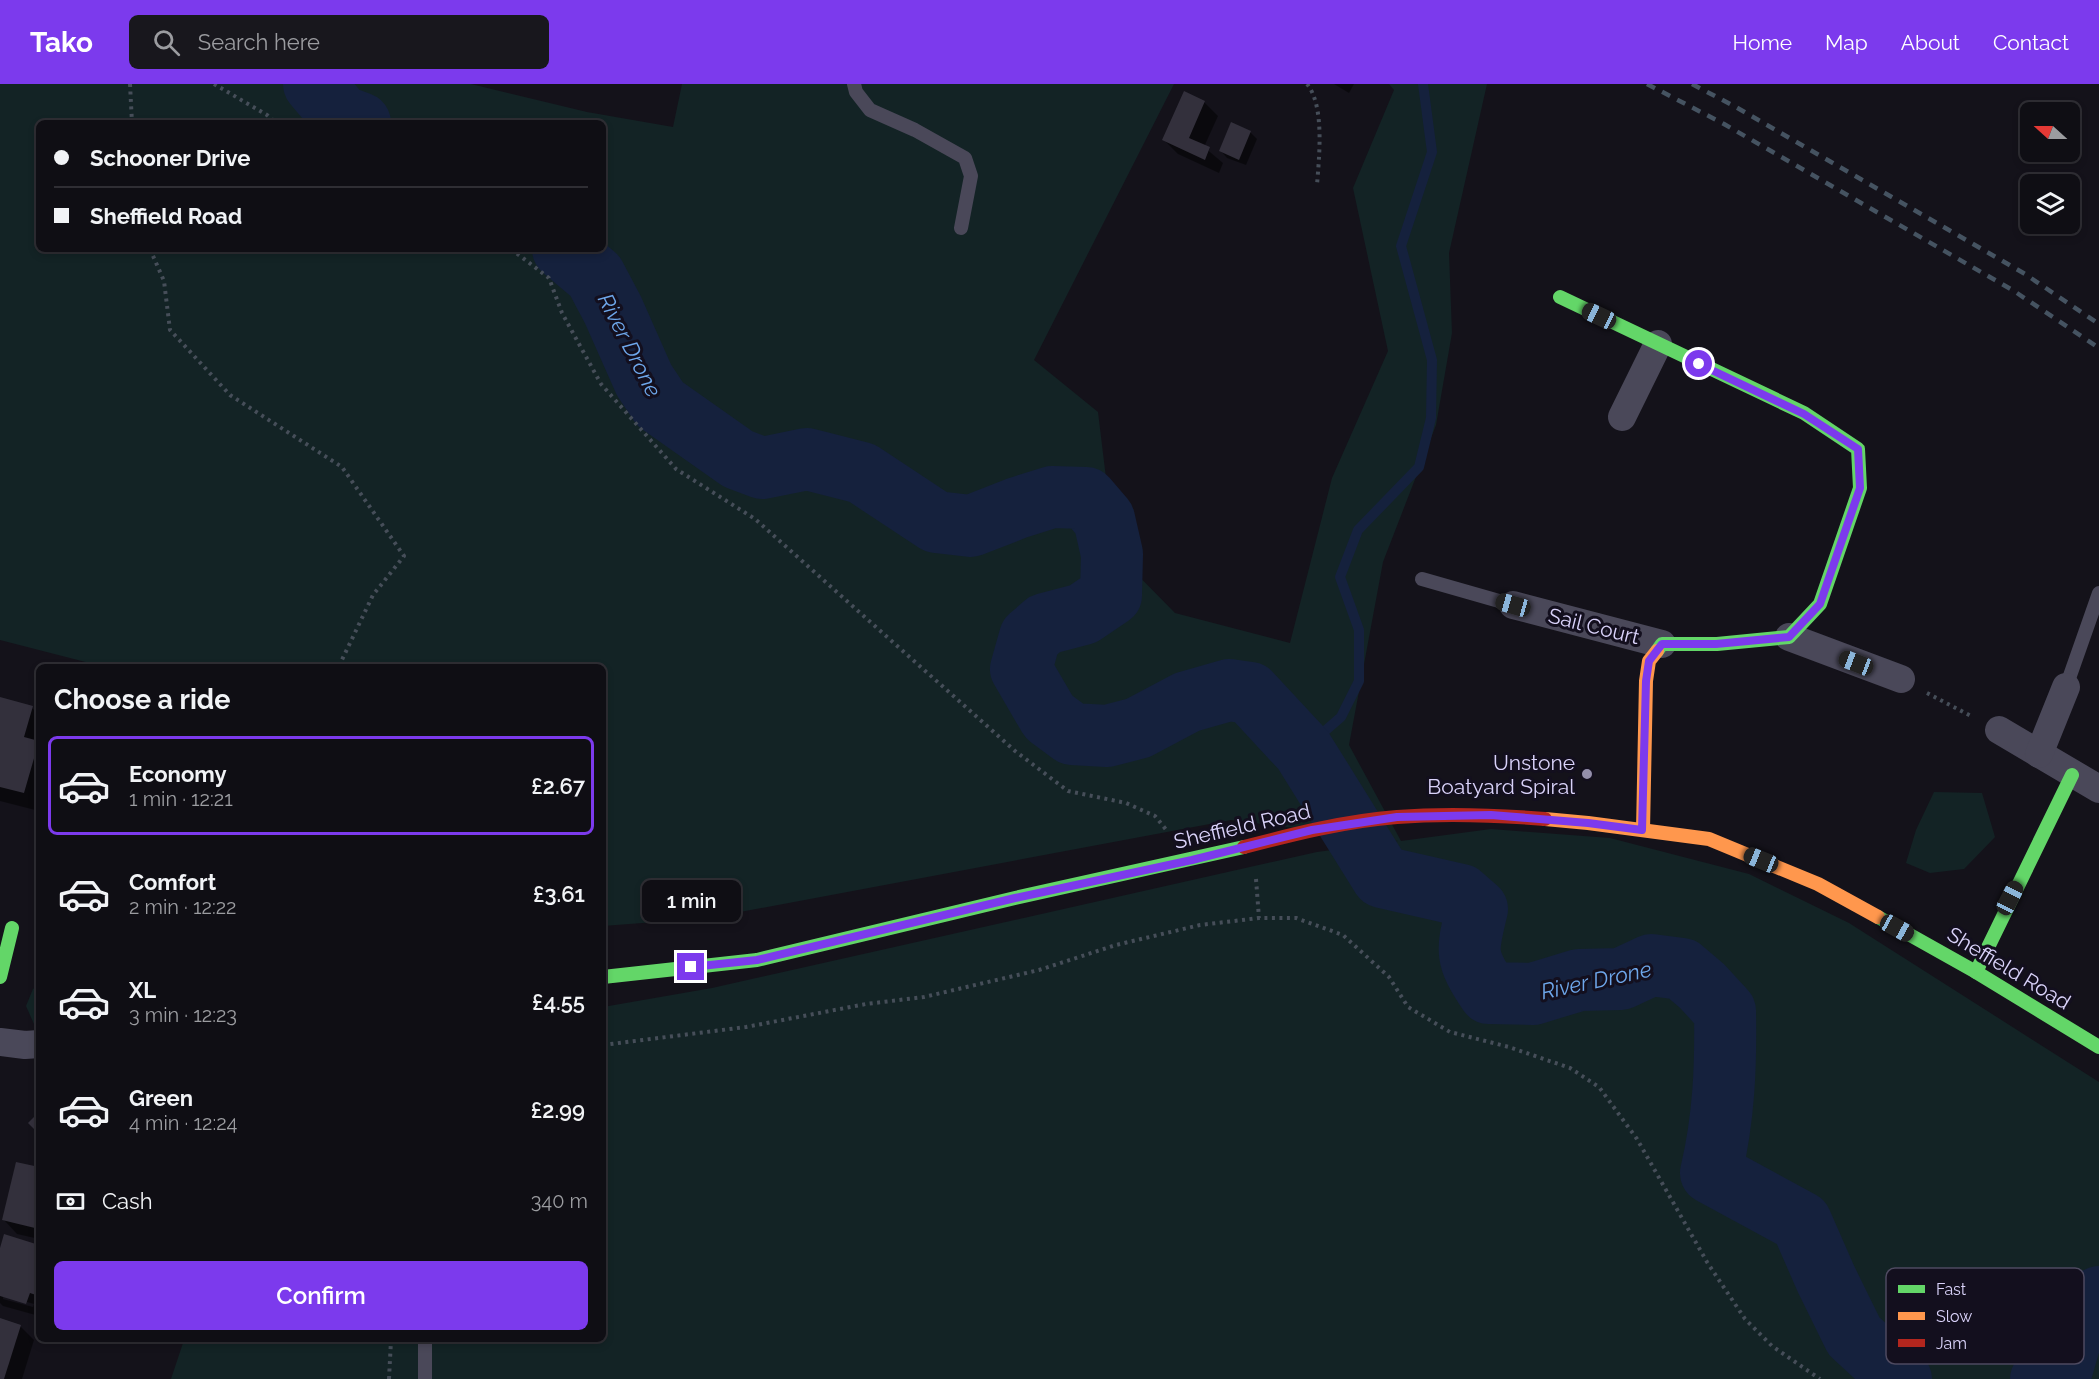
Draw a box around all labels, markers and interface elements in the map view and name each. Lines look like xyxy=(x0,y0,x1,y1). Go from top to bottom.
search box xyxy=(129,15,549,69)
text: Tako xyxy=(30,26,93,59)
icon: search xyxy=(150,26,183,59)
text: Search here xyxy=(198,29,320,55)
text: Home xyxy=(1733,30,1792,55)
text: Map xyxy=(1825,30,1868,55)
text: About xyxy=(1901,30,1960,55)
text: Contact xyxy=(1993,30,2069,55)
north arrow xyxy=(2020,102,2080,162)
map controls xyxy=(2020,102,2080,234)
text: Schooner Drive xyxy=(90,145,250,171)
button: layers xyxy=(2020,174,2080,234)
text: Sheffield Road xyxy=(90,203,242,229)
water label: River Drone xyxy=(593,289,667,401)
car xyxy=(1579,300,1619,332)
route start xyxy=(1685,350,1712,377)
car xyxy=(1493,591,1533,619)
street label: Sail Court xyxy=(1546,603,1642,649)
car xyxy=(1836,648,1876,678)
text: Choose a ride xyxy=(54,684,230,715)
place label: Unstone Boatyard Spiral xyxy=(1427,750,1575,799)
icon: car xyxy=(57,759,111,813)
text: Economy xyxy=(129,761,227,787)
marker: Unstone Boatyard Spiral xyxy=(1580,767,1594,781)
text: £2.67 xyxy=(531,773,585,799)
text: 1 min · 12:21 xyxy=(129,787,233,811)
street label: Sheffield Road xyxy=(1171,798,1313,854)
car xyxy=(1741,845,1781,875)
icon: car xyxy=(57,867,111,921)
text: Comfort xyxy=(129,869,216,895)
car xyxy=(1994,878,2026,918)
callout: 1 min xyxy=(642,880,740,922)
text: £3.61 xyxy=(533,881,585,907)
text: 1 min xyxy=(667,889,716,913)
text: 2 min · 12:22 xyxy=(129,895,236,919)
car xyxy=(1877,911,1917,945)
street label: Sheffield Road xyxy=(1943,921,2075,1015)
route end xyxy=(677,953,704,980)
water label: River Drone xyxy=(1538,956,1654,1004)
icon: car xyxy=(57,975,111,1029)
text: XL xyxy=(129,977,156,1003)
text: £4.55 xyxy=(532,989,585,1015)
text: 3 min · 12:23 xyxy=(129,1003,237,1027)
icon: car xyxy=(57,1083,111,1137)
text: Green xyxy=(129,1085,193,1111)
text: £2.99 xyxy=(531,1097,585,1123)
text: 4 min · 12:24 xyxy=(129,1111,237,1135)
icon: cash xyxy=(54,1185,87,1218)
text: Cash xyxy=(102,1188,153,1214)
text: 340 m xyxy=(531,1189,588,1213)
button: Confirm xyxy=(54,1261,588,1330)
legend xyxy=(1886,1268,2084,1364)
text: Fast xyxy=(1936,1280,1967,1299)
text: Slow xyxy=(1936,1307,1972,1326)
text: Jam xyxy=(1936,1334,1967,1353)

